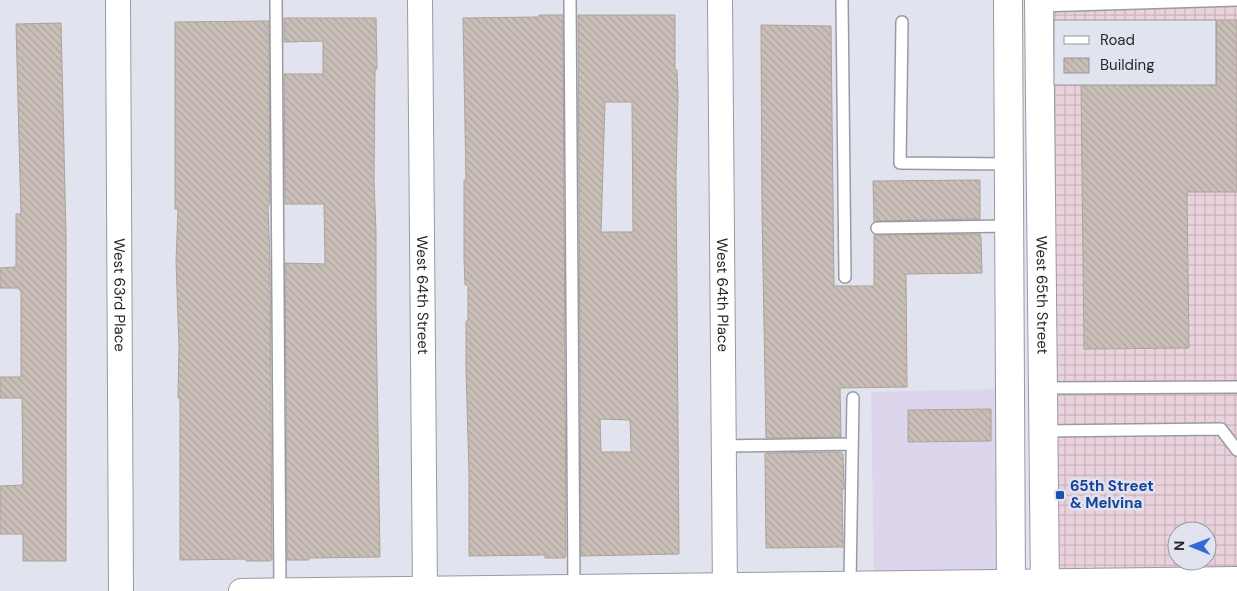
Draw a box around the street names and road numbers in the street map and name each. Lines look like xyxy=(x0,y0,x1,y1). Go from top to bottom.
street label: West 64th Street xyxy=(412,235,433,355)
street label: West 65th Street xyxy=(1031,236,1053,355)
street label: West 63rd Place xyxy=(109,238,130,352)
street label: West 64th Place xyxy=(712,238,733,352)

